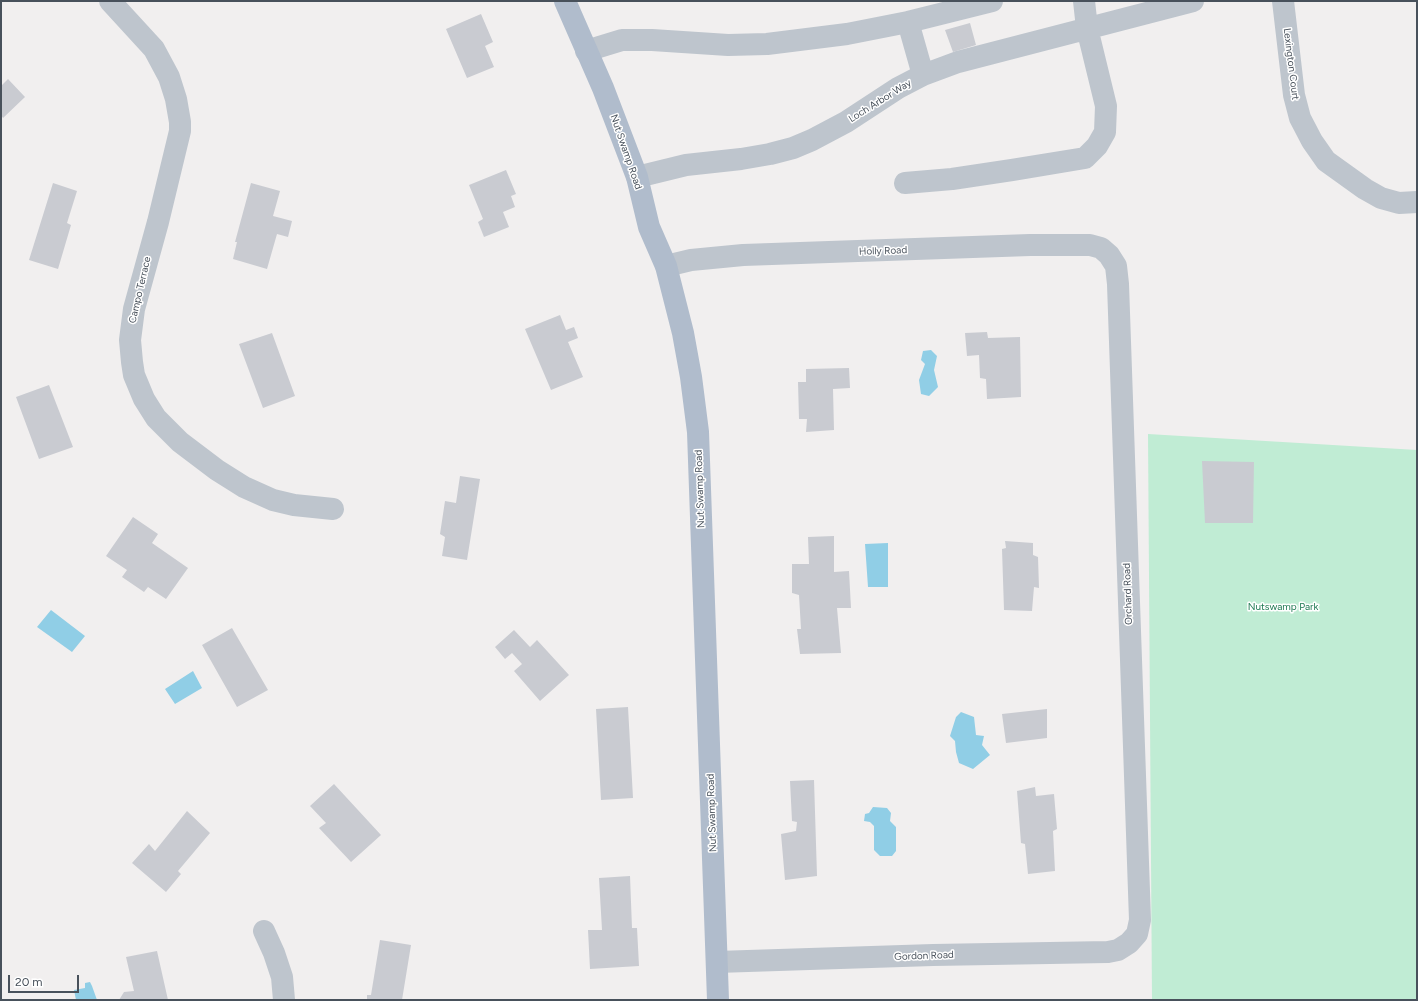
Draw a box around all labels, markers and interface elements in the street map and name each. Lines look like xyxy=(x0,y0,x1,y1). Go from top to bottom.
street label: Lexington Court xyxy=(1281,27,1301,101)
street label: Loch Arbor Way xyxy=(846,77,914,125)
street label: Nut Swamp Road xyxy=(608,113,644,191)
street label: Holly Road xyxy=(859,244,907,258)
street label: Campo Terrace xyxy=(126,255,154,325)
street label: Nut Swamp Road xyxy=(693,450,707,528)
street label: Orchard Road xyxy=(1121,563,1135,625)
park label: Nutswamp Park xyxy=(1248,601,1318,613)
street label: Nut Swamp Road xyxy=(705,774,719,852)
street label: Gordon Road xyxy=(894,949,954,963)
scale bar xyxy=(10,967,81,993)
text: 20 m xyxy=(15,975,43,989)

